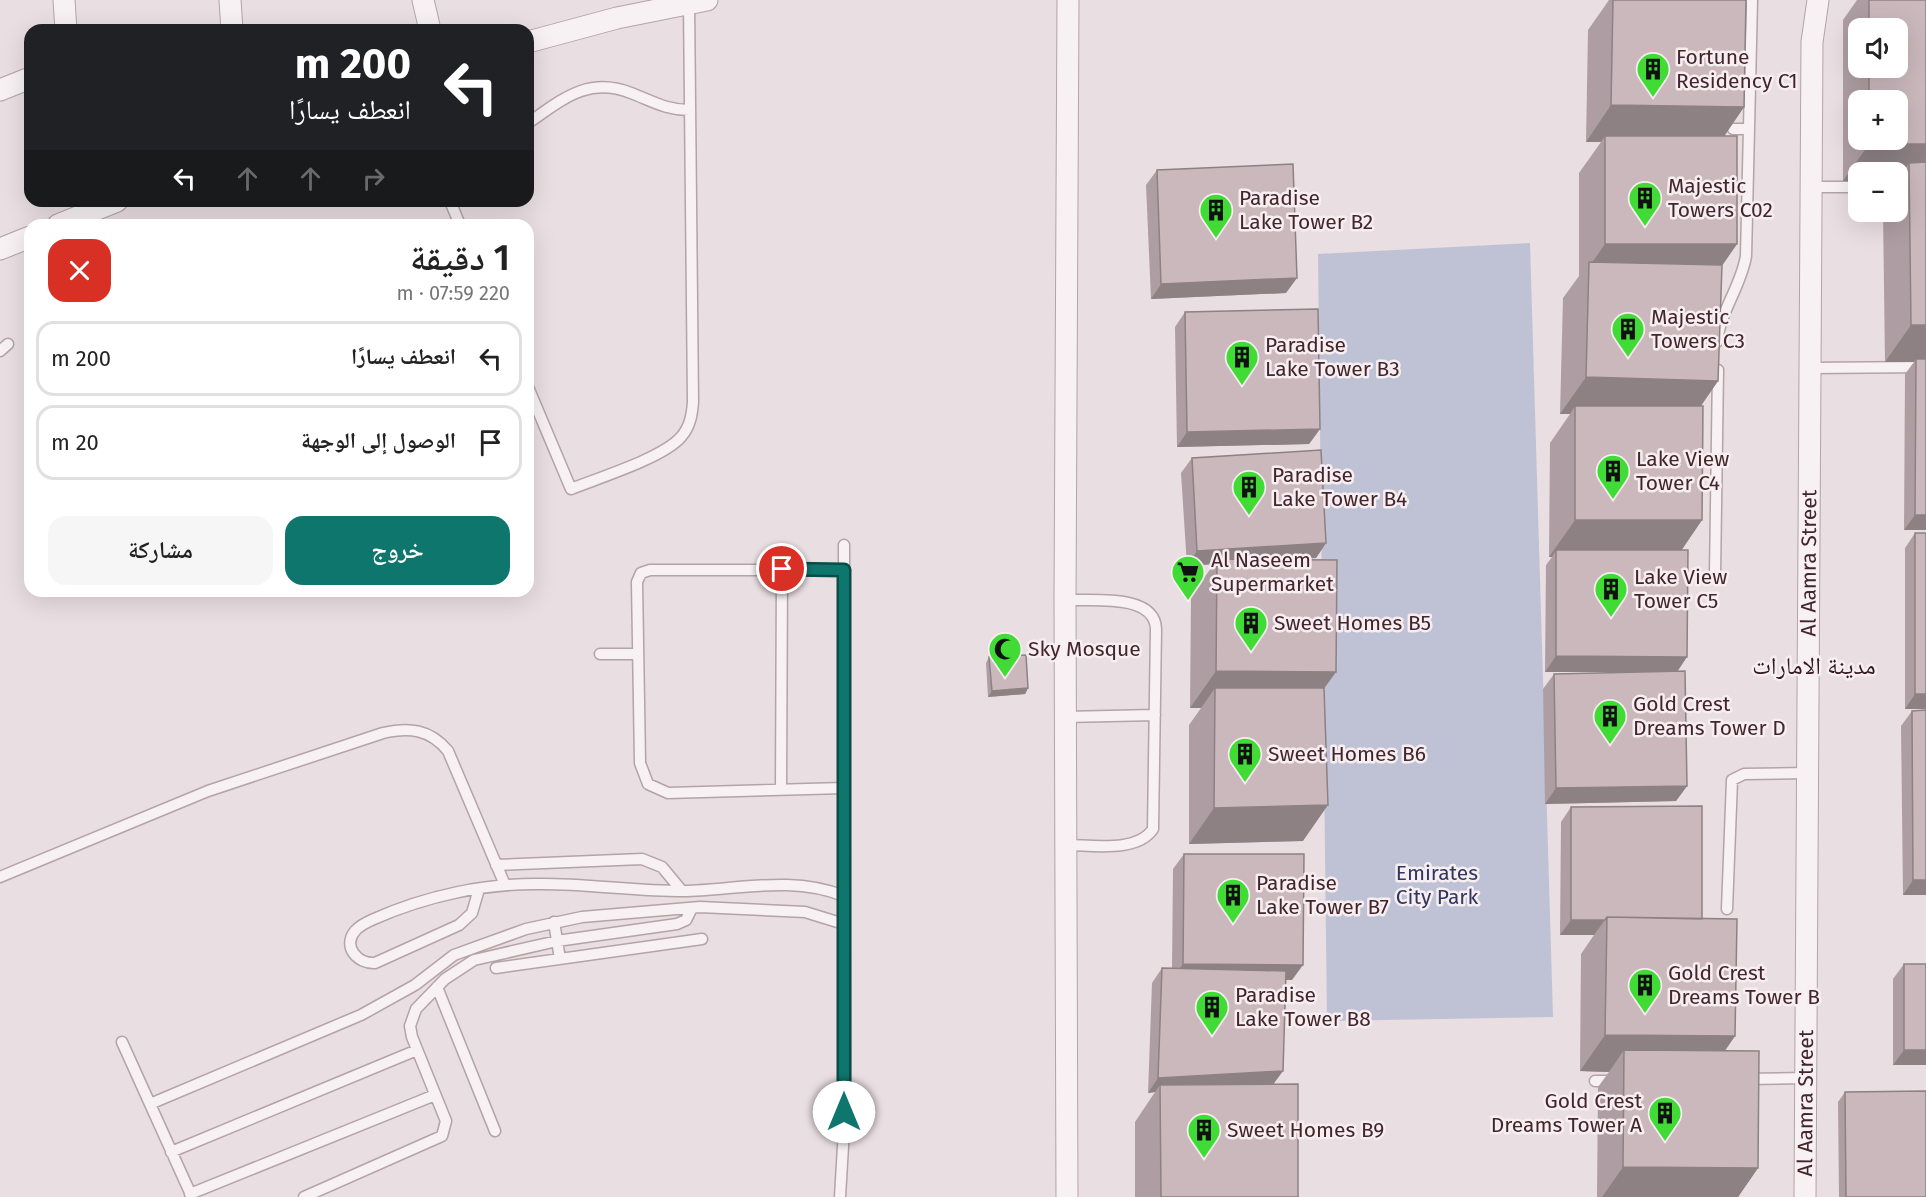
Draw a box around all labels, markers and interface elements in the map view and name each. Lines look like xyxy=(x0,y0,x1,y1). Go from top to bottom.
map controls xyxy=(1848,18,1908,222)
button: sound xyxy=(1848,18,1908,78)
text: 200 m xyxy=(295,39,411,89)
place label: Fortune Residency C1 xyxy=(1676,44,1798,94)
icon: left xyxy=(432,48,510,126)
building icon: Fortune Residency C1 xyxy=(1635,51,1671,98)
button: + xyxy=(1848,90,1908,150)
text: انعطف يسارًا xyxy=(289,94,411,126)
icon: left xyxy=(168,162,201,195)
icon: ahead xyxy=(231,162,264,195)
icon: ahead xyxy=(294,162,327,195)
icon: right xyxy=(357,162,390,195)
button: − xyxy=(1848,162,1908,222)
place label: Majestic Towers C02 xyxy=(1668,173,1773,223)
building icon: Majestic Towers C02 xyxy=(1627,180,1663,227)
place label: Paradise Lake Tower B2 xyxy=(1239,185,1373,235)
building icon: Paradise Lake Tower B2 xyxy=(1198,192,1234,239)
text: 1 دقيقة xyxy=(410,236,510,280)
button: close xyxy=(48,239,111,302)
text: 220 m · 07:59 xyxy=(396,281,510,305)
place label: Majestic Towers C3 xyxy=(1651,304,1745,354)
building icon: Majestic Towers C3 xyxy=(1610,311,1646,358)
place label: Paradise Lake Tower B3 xyxy=(1265,332,1400,382)
building icon: Paradise Lake Tower B3 xyxy=(1224,339,1260,386)
icon: left xyxy=(474,342,507,375)
text: انعطف يسارًا xyxy=(351,343,456,370)
text: 200 m xyxy=(51,345,111,372)
icon: arrive xyxy=(474,426,507,459)
text: الوصول إلى الوجهة xyxy=(301,427,456,454)
text: 20 m xyxy=(51,429,99,456)
place label: Lake View Tower C4 xyxy=(1636,446,1729,496)
building icon: Lake View Tower C4 xyxy=(1595,453,1631,500)
place label: Paradise Lake Tower B4 xyxy=(1272,462,1407,512)
building icon: Paradise Lake Tower B4 xyxy=(1231,469,1267,516)
street label: Al Aamra Street xyxy=(1795,489,1822,636)
button: مشاركة xyxy=(48,516,273,585)
button: خروج xyxy=(285,516,510,585)
pin xyxy=(756,543,807,594)
place label: Al Naseem Supermarket xyxy=(1211,547,1334,597)
icon: arrive xyxy=(765,552,798,585)
supermarket icon: Al Naseem Supermarket xyxy=(1170,554,1206,601)
place label: Lake View Tower C5 xyxy=(1634,564,1727,614)
building icon: Lake View Tower C5 xyxy=(1593,571,1629,618)
building icon: Sweet Homes B5 xyxy=(1233,605,1269,652)
place label: Sweet Homes B5 xyxy=(1274,610,1431,636)
mosque icon: Sky Mosque xyxy=(987,631,1023,678)
place label: Sky Mosque xyxy=(1028,636,1141,662)
district label: مدينة الامارات xyxy=(1752,652,1876,680)
place label: Gold Crest Dreams Tower D xyxy=(1633,691,1786,741)
building icon: Gold Crest Dreams Tower D xyxy=(1592,698,1628,745)
building icon: Sweet Homes B6 xyxy=(1227,736,1263,783)
place label: Sweet Homes B6 xyxy=(1268,741,1426,767)
park label: Emirates City Park xyxy=(1396,860,1478,910)
place label: Paradise Lake Tower B7 xyxy=(1256,870,1389,920)
building icon: Paradise Lake Tower B7 xyxy=(1215,877,1251,924)
place label: Gold Crest Dreams Tower B xyxy=(1668,960,1820,1010)
building icon: Gold Crest Dreams Tower B xyxy=(1627,967,1663,1014)
place label: Paradise Lake Tower B8 xyxy=(1235,982,1371,1032)
building icon: Paradise Lake Tower B8 xyxy=(1194,989,1230,1036)
street label: Al Aamra Street xyxy=(1792,1029,1819,1176)
position arrow xyxy=(812,1080,876,1144)
place label: Gold Crest Dreams Tower A xyxy=(1491,1088,1642,1138)
building icon: Gold Crest Dreams Tower A xyxy=(1647,1095,1683,1142)
building icon: Sweet Homes B9 xyxy=(1186,1112,1222,1159)
place label: Sweet Homes B9 xyxy=(1227,1117,1384,1143)

